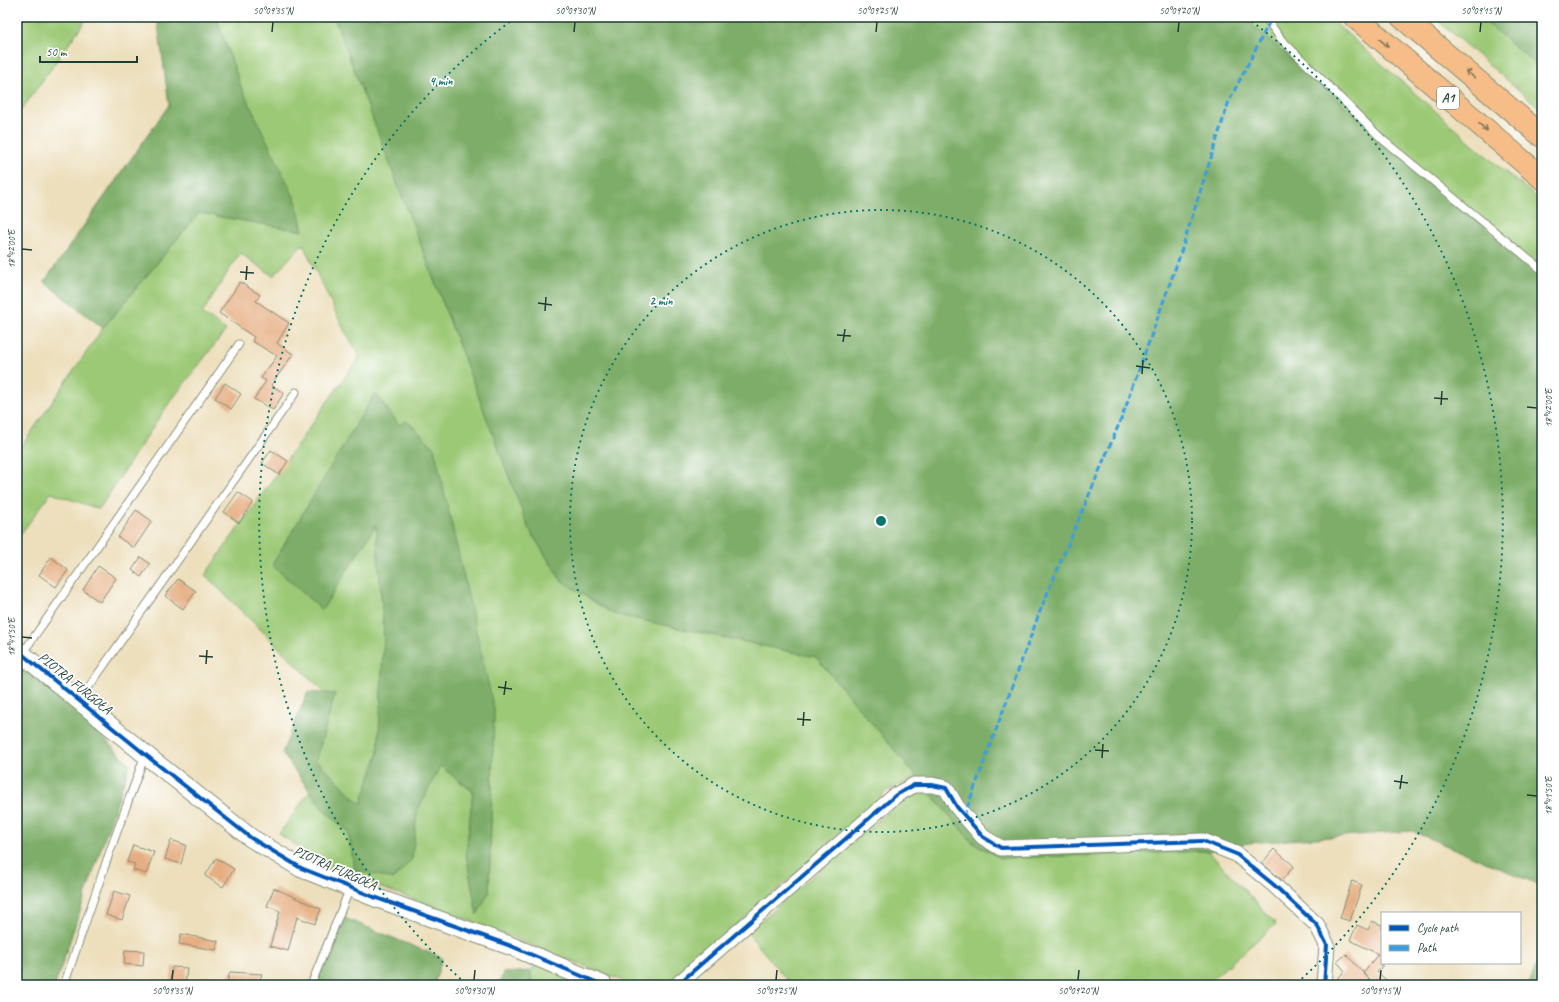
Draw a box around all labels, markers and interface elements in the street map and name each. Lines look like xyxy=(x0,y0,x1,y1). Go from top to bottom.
text: 50°09'35"N xyxy=(253,4,295,17)
text: 50°09'30"N xyxy=(555,4,597,17)
text: 50°09'25"N xyxy=(857,4,899,17)
text: 50°09'20"N xyxy=(1159,4,1201,17)
text: 50°09'15"N xyxy=(1461,4,1503,17)
scale bar xyxy=(40,38,137,64)
one-way arrow xyxy=(1379,38,1389,47)
text: 50 m xyxy=(46,44,68,60)
one-way arrow xyxy=(1464,70,1475,79)
text: 4 min xyxy=(430,73,453,89)
road number: A1 xyxy=(1437,87,1459,109)
one-way arrow xyxy=(1477,123,1488,132)
text: 18°42'00"E xyxy=(5,228,18,268)
text: 2 min xyxy=(650,293,673,309)
text: 18°42'00"E xyxy=(1542,387,1555,427)
centre of rings xyxy=(874,514,888,528)
text: 18°41'50"E xyxy=(5,616,18,656)
street label: PIOTRA FURGOŁA xyxy=(35,648,116,718)
text: 18°41'50"E xyxy=(1542,775,1555,815)
street label: PIOTRA FURGOŁA xyxy=(291,842,380,894)
legend xyxy=(1381,912,1521,964)
text: Cycle path xyxy=(1417,920,1459,936)
text: Path xyxy=(1417,940,1437,956)
text: 50°09'35"N xyxy=(152,984,194,997)
text: 50°09'30"N xyxy=(454,984,496,997)
text: 50°09'25"N xyxy=(756,984,798,997)
text: 50°09'20"N xyxy=(1058,984,1100,997)
text: 50°09'15"N xyxy=(1360,984,1402,997)

